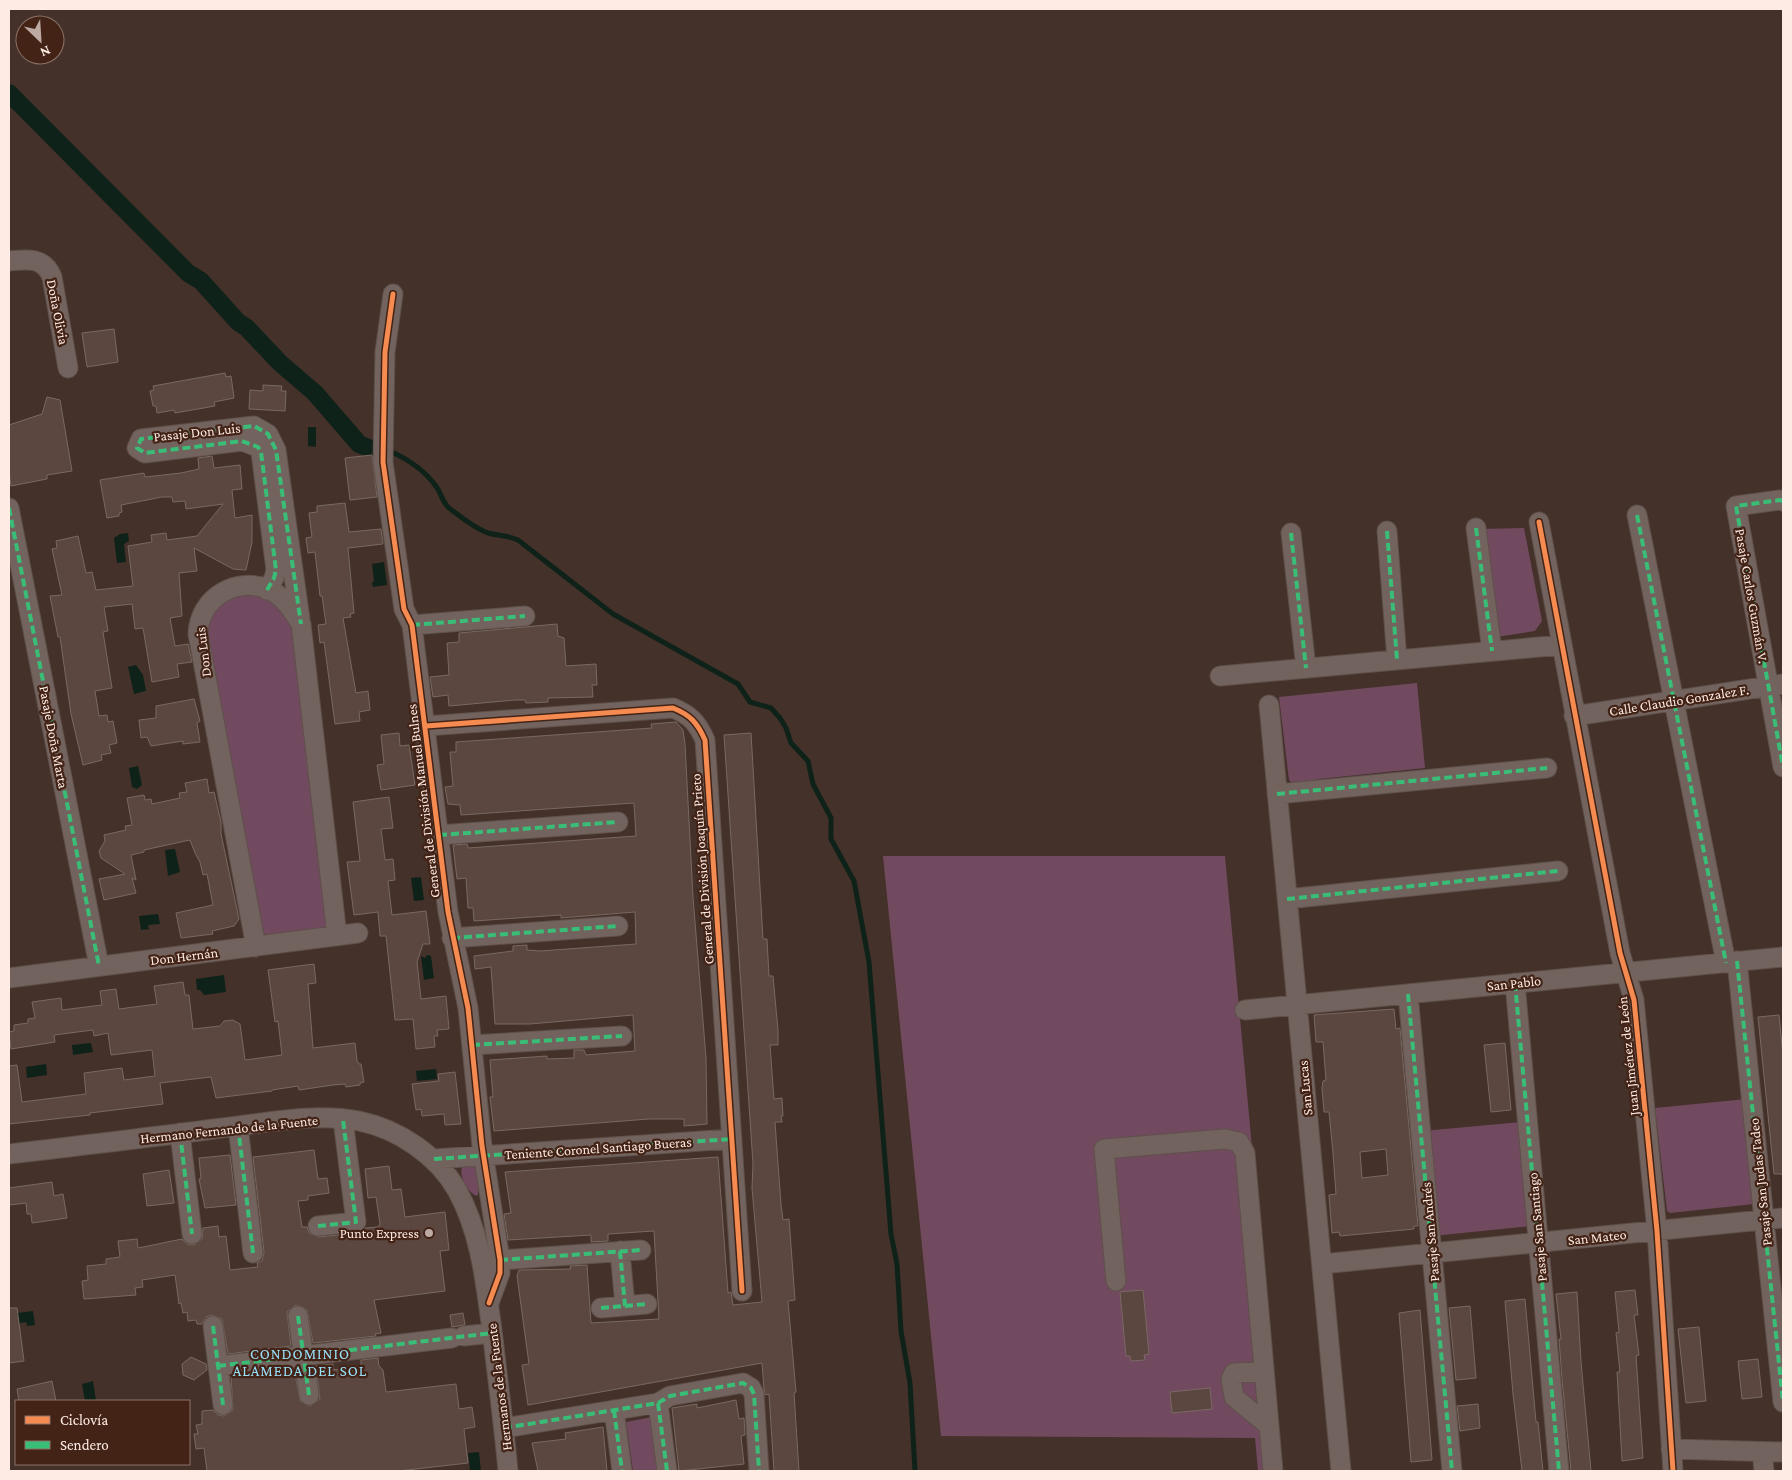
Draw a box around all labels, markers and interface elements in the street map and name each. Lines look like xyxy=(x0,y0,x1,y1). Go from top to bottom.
north arrow xyxy=(15,15,65,65)
text: N xyxy=(37,43,53,61)
street label: Doña Olivia xyxy=(44,278,72,347)
street label: Pasaje Don Luis xyxy=(153,419,241,446)
street label: Pasaje Carlos Guzmán V. xyxy=(1731,527,1772,665)
street label: Don Luis xyxy=(192,626,214,678)
street label: Calle Claudio Gonzalez F. xyxy=(1608,681,1750,719)
street label: Pasaje Doña Marta xyxy=(35,684,72,791)
street label: General de División Manuel Bulnes xyxy=(403,703,443,899)
street label: General de División Joaquín Prieto xyxy=(687,773,717,965)
street label: Don Hernán xyxy=(149,944,219,968)
street label: San Pablo xyxy=(1486,972,1542,994)
street label: Juan Jiménez de León xyxy=(1614,995,1642,1118)
street label: San Lucas xyxy=(1295,1060,1315,1116)
street label: Hermano Fernando de la Fuente xyxy=(139,1112,319,1146)
street label: Pasaje San Judas Tadeo xyxy=(1745,1117,1776,1247)
street label: Teniente Coronel Santiago Bueras xyxy=(504,1133,692,1163)
street label: Pasaje San Santiago xyxy=(1524,1172,1551,1282)
street label: Pasaje San Andrés xyxy=(1418,1182,1443,1282)
place label: Punto Express xyxy=(340,1225,419,1241)
street label: San Mateo xyxy=(1567,1226,1627,1248)
marker: Punto Express xyxy=(423,1227,435,1239)
street label: Hermanos de la Fuente xyxy=(483,1322,515,1452)
district label: CONDOMINIO ALAMEDA DEL SOL xyxy=(233,1346,367,1379)
legend xyxy=(15,1400,190,1465)
text: Ciclovía xyxy=(60,1412,108,1428)
text: Sendero xyxy=(60,1437,109,1453)

